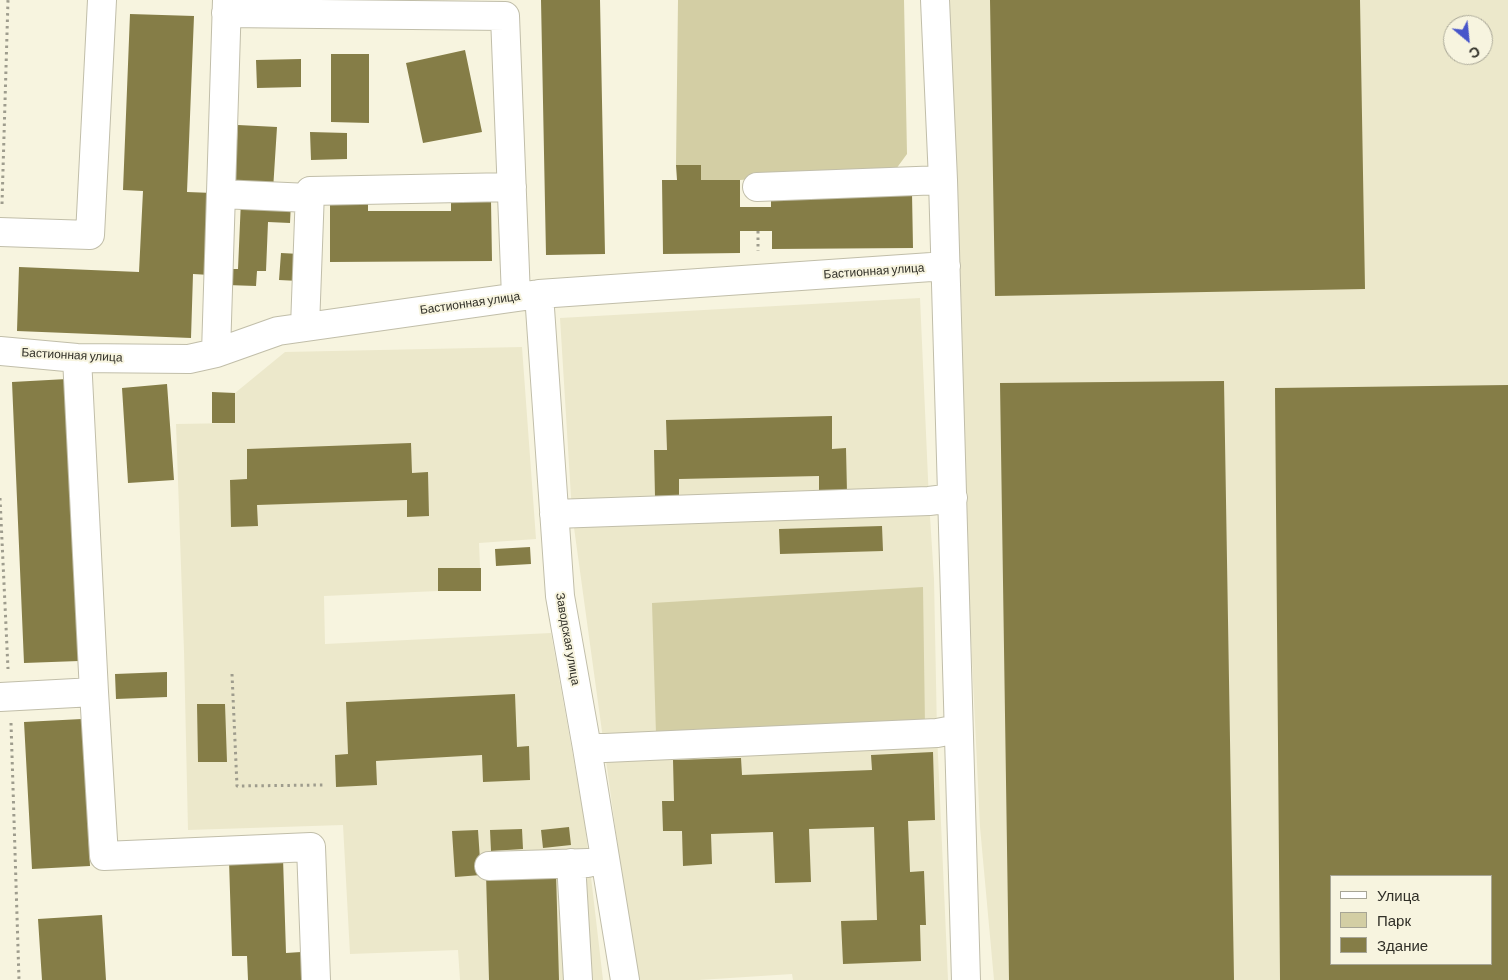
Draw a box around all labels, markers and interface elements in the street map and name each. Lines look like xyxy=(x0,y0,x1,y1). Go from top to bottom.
north arrow xyxy=(1443,15,1493,65)
text: С xyxy=(1466,43,1483,63)
street label: Бастионная улица xyxy=(823,260,925,282)
street label: Бастионная улица xyxy=(419,289,521,317)
street label: Бастионная улица xyxy=(21,345,123,365)
street label: Заводская улица xyxy=(553,592,583,686)
legend xyxy=(1330,875,1493,965)
text: Улица xyxy=(1377,886,1420,904)
text: Парк xyxy=(1377,911,1411,929)
text: Здание xyxy=(1377,936,1428,954)

